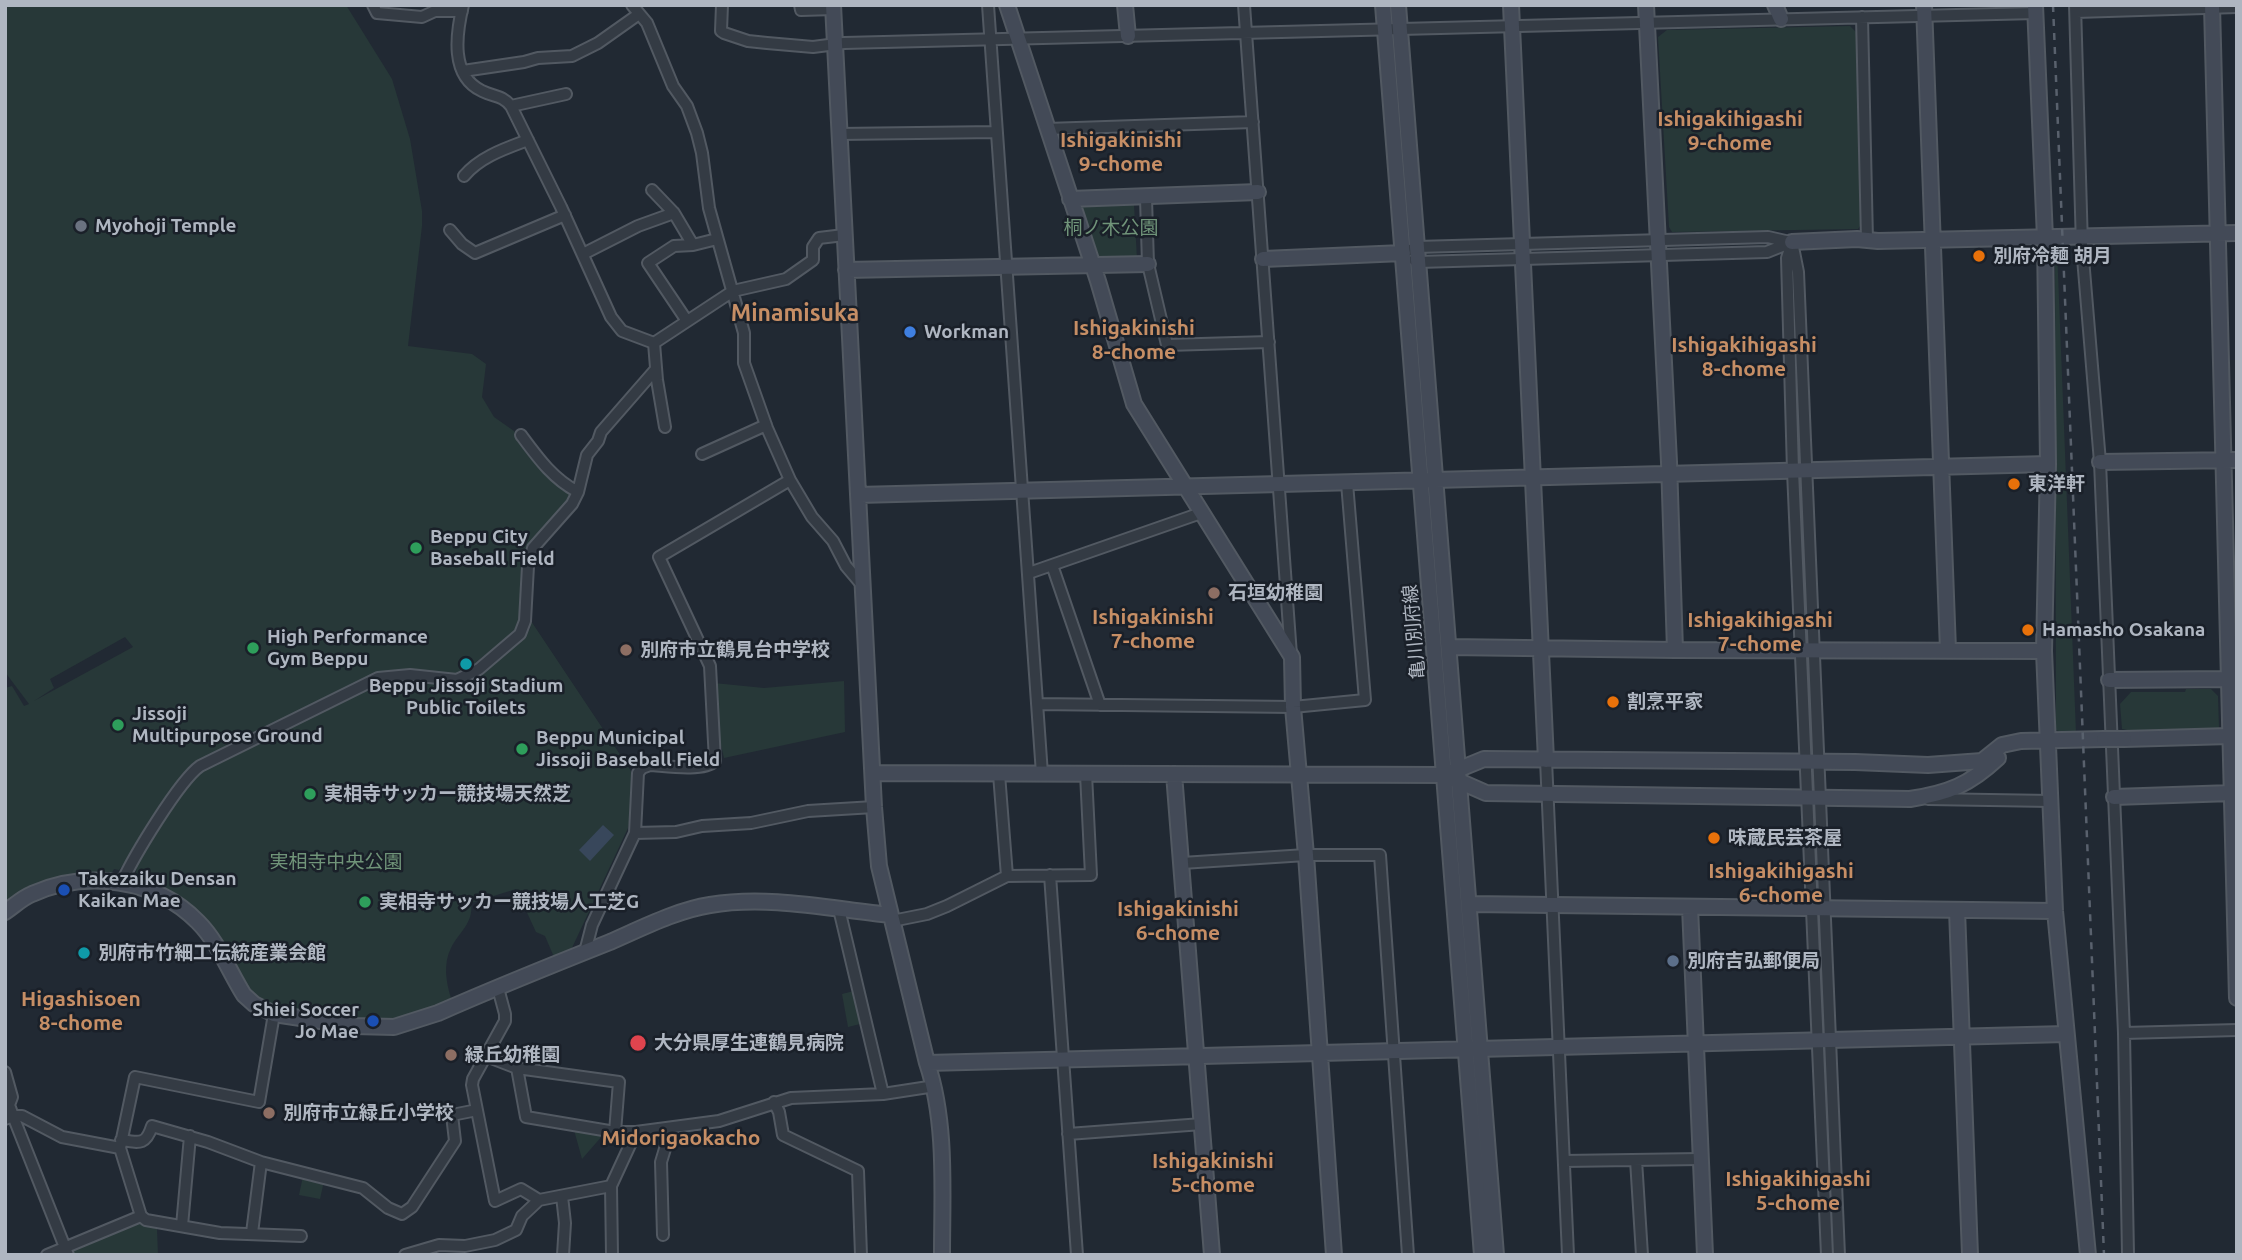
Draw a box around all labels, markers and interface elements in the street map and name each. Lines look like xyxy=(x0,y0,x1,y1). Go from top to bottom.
district label: Ishigakihigashi 9-chome xyxy=(1657,106,1803,156)
district label: Ishigakinishi 9-chome xyxy=(1060,127,1182,177)
place label: Myohoji Temple xyxy=(95,215,236,237)
park label: 桐ノ木公園 xyxy=(1064,217,1158,239)
marker: Myohoji Temple xyxy=(73,218,89,234)
place label: 別府冷麺 胡月 xyxy=(1993,245,2112,267)
marker: 別府冷麺 胡月 xyxy=(1971,248,1987,264)
district label: Minamisuka xyxy=(731,299,859,327)
district label: Ishigakinishi 8-chome xyxy=(1073,315,1195,365)
place label: Workman xyxy=(924,321,1009,343)
marker: Workman xyxy=(902,324,918,340)
district label: Ishigakihigashi 8-chome xyxy=(1671,332,1817,382)
place label: 東洋軒 xyxy=(2028,473,2085,495)
marker: 東洋軒 xyxy=(2006,476,2022,492)
place label: Beppu City Baseball Field xyxy=(430,526,555,570)
marker: Beppu City Baseball Field xyxy=(408,540,424,556)
place label: 石垣幼稚園 xyxy=(1228,582,1323,604)
street label: 亀川別府線 xyxy=(1399,584,1429,680)
marker: 石垣幼稚園 xyxy=(1206,585,1222,601)
district label: Ishigakinishi 7-chome xyxy=(1092,604,1214,654)
district label: Ishigakihigashi 7-chome xyxy=(1687,607,1833,657)
place label: Hamasho Osakana xyxy=(2042,619,2205,641)
marker: Hamasho Osakana xyxy=(2020,622,2036,638)
place label: High Performance Gym Beppu xyxy=(267,626,428,670)
place label: 別府市立鶴見台中学校 xyxy=(640,639,830,661)
marker: High Performance Gym Beppu xyxy=(245,640,261,656)
marker: 別府市立鶴見台中学校 xyxy=(618,642,634,658)
marker: Beppu Jissoji Stadium Public Toilets xyxy=(458,656,474,672)
place label: Beppu Jissoji Stadium Public Toilets xyxy=(369,675,563,719)
place label: 割烹平家 xyxy=(1627,691,1703,713)
marker: 割烹平家 xyxy=(1605,694,1621,710)
place label: Jissoji Multipurpose Ground xyxy=(132,703,323,747)
marker: Jissoji Multipurpose Ground xyxy=(110,717,126,733)
place label: Beppu Municipal Jissoji Baseball Field xyxy=(536,727,720,771)
marker: Beppu Municipal Jissoji Baseball Field xyxy=(514,741,530,757)
place label: 実相寺サッカー競技場天然芝 xyxy=(324,783,571,805)
marker: 実相寺サッカー競技場天然芝 xyxy=(302,786,318,802)
place label: 味蔵民芸茶屋 xyxy=(1728,827,1842,849)
marker: 味蔵民芸茶屋 xyxy=(1706,830,1722,846)
park label: 実相寺中央公園 xyxy=(270,851,402,873)
district label: Ishigakihigashi 6-chome xyxy=(1708,858,1854,908)
place label: Takezaiku Densan Kaikan Mae xyxy=(78,868,237,912)
marker: Takezaiku Densan Kaikan Mae xyxy=(56,882,72,898)
place label: 実相寺サッカー競技場人工芝G xyxy=(379,891,639,913)
marker: 実相寺サッカー競技場人工芝G xyxy=(357,894,373,910)
district label: Ishigakinishi 6-chome xyxy=(1117,896,1239,946)
place label: 別府市竹細工伝統産業会館 xyxy=(98,942,326,964)
marker: 別府市竹細工伝統産業会館 xyxy=(76,945,92,961)
place label: 別府吉弘郵便局 xyxy=(1687,950,1820,972)
marker: 別府吉弘郵便局 xyxy=(1665,953,1681,969)
district label: Higashisoen 8-chome xyxy=(21,986,141,1036)
place label: Shiei Soccer Jo Mae xyxy=(252,999,359,1043)
marker: Shiei Soccer Jo Mae xyxy=(365,1013,381,1029)
place label: 大分県厚生連鶴見病院 xyxy=(654,1032,844,1054)
marker: 大分県厚生連鶴見病院 xyxy=(628,1033,648,1053)
place label: 緑丘幼稚園 xyxy=(465,1044,560,1066)
marker: 緑丘幼稚園 xyxy=(443,1047,459,1063)
place label: 別府市立緑丘小学校 xyxy=(283,1102,454,1124)
marker: 別府市立緑丘小学校 xyxy=(261,1105,277,1121)
district label: Midorigaokacho xyxy=(602,1125,760,1151)
district label: Ishigakinishi 5-chome xyxy=(1152,1148,1274,1198)
district label: Ishigakihigashi 5-chome xyxy=(1725,1166,1871,1216)

